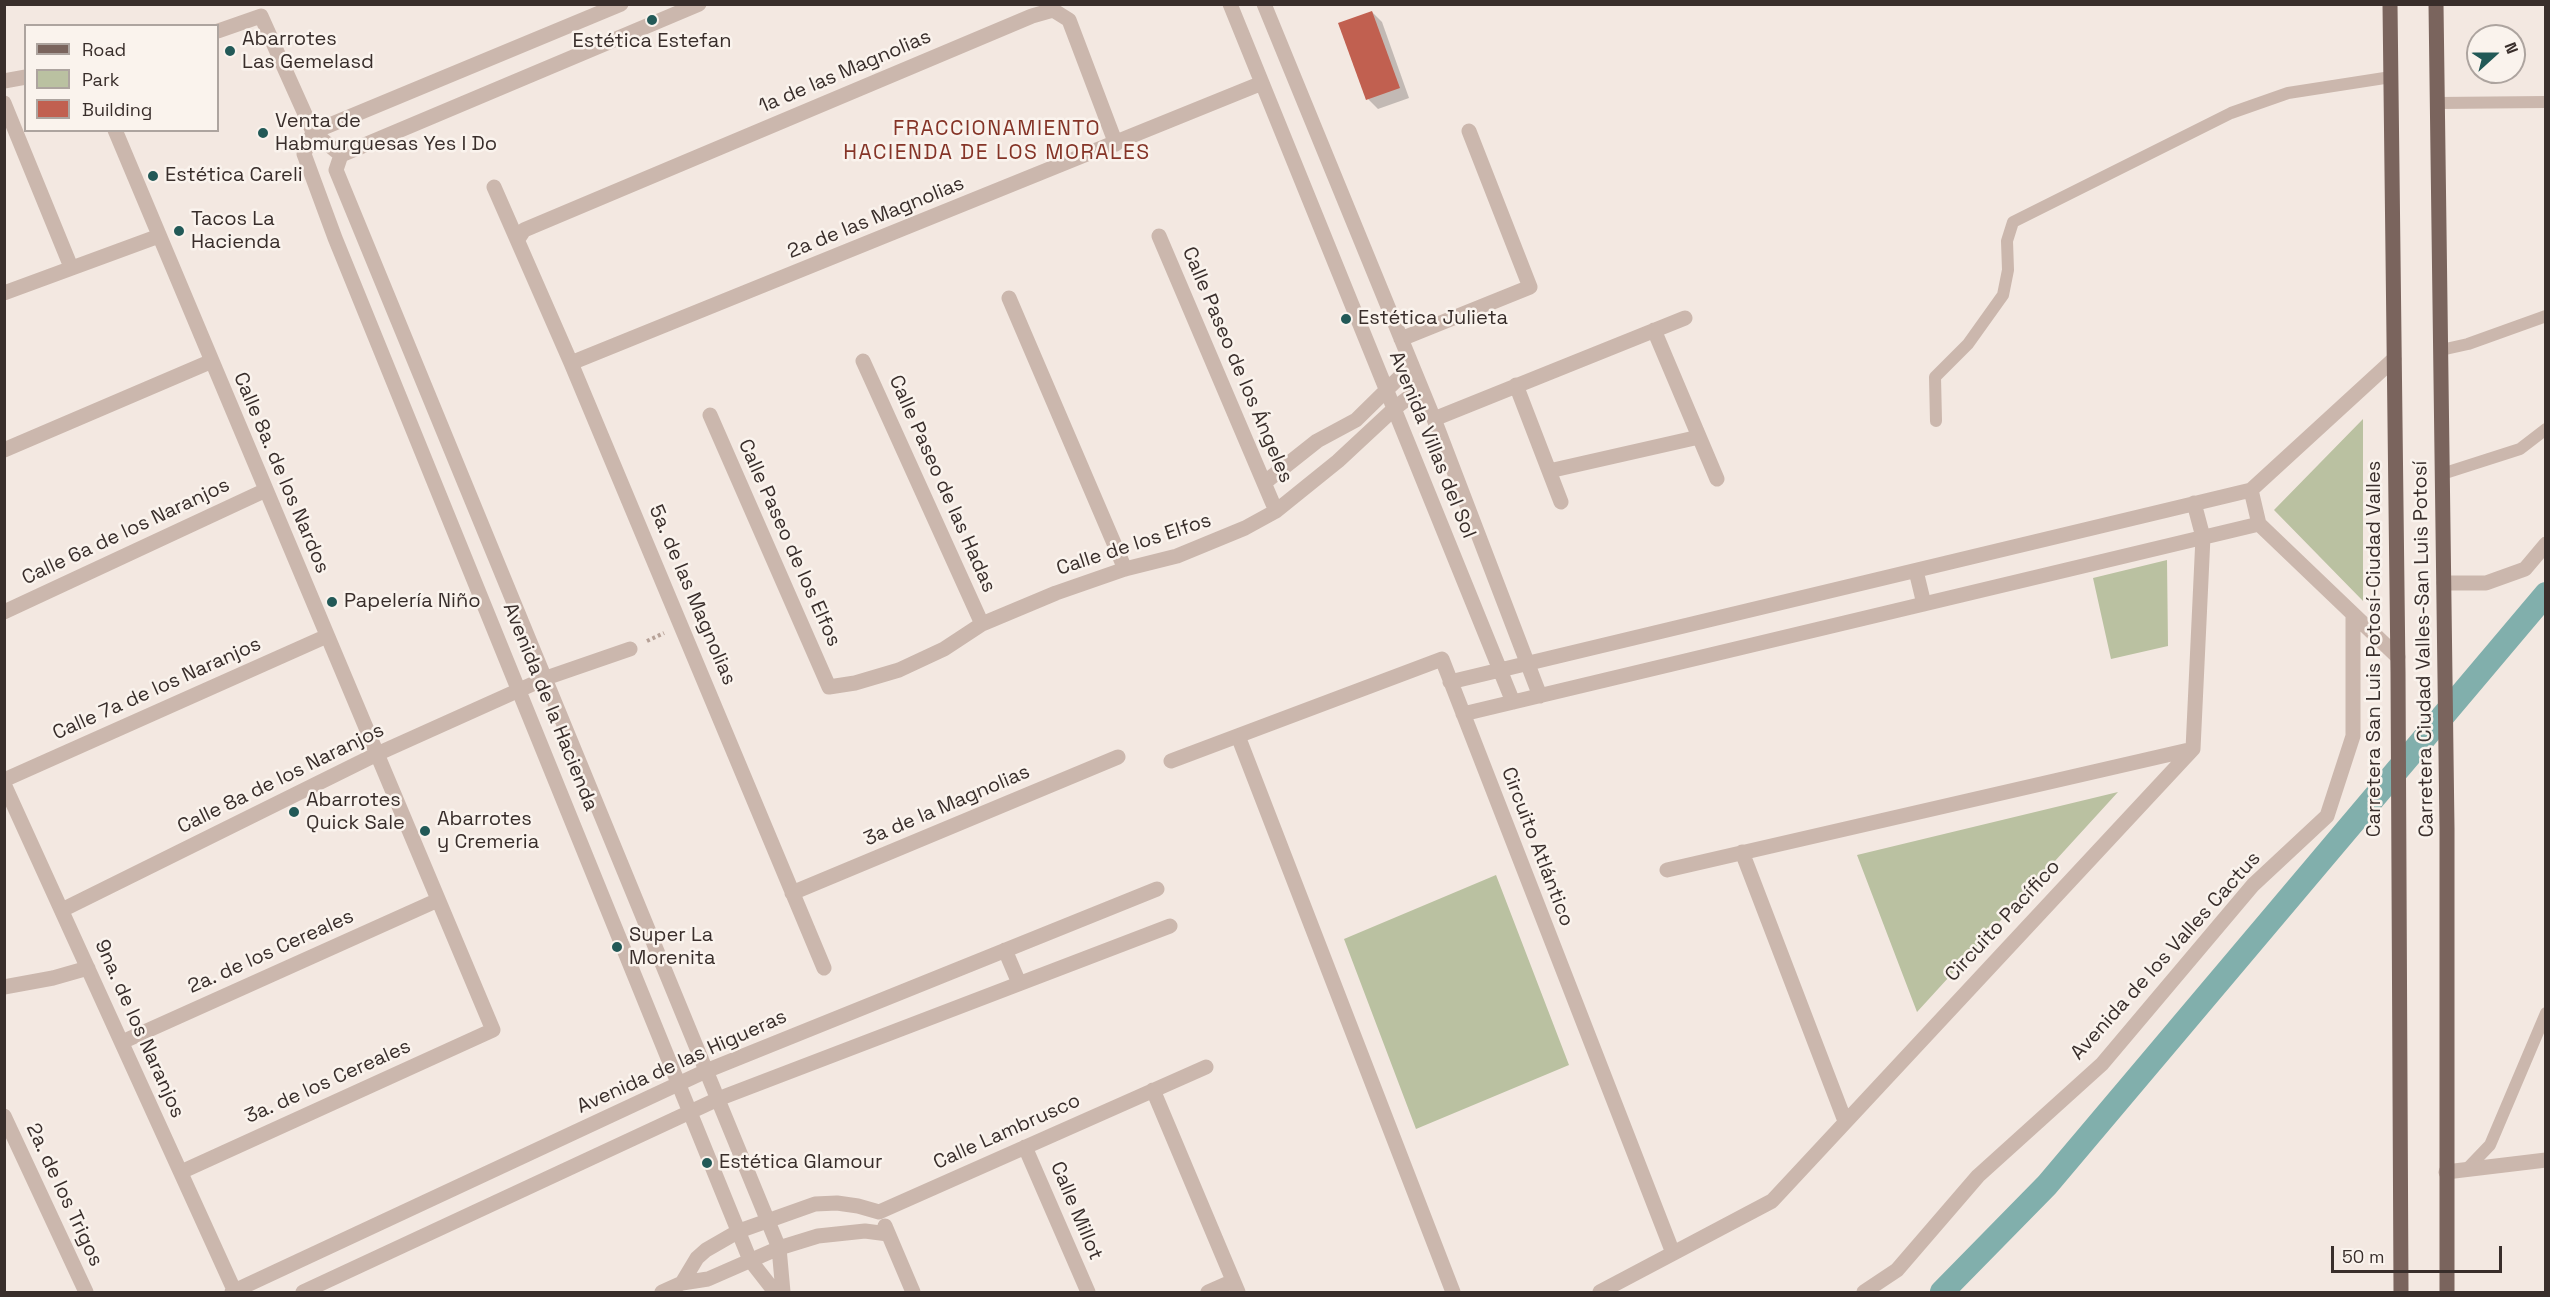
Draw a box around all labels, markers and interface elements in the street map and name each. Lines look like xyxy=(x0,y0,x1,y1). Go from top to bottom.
marker: Estética Estefan xyxy=(645,13,659,27)
legend xyxy=(24,24,219,132)
north arrow xyxy=(2466,24,2526,84)
street label: 1a de las Magnolias xyxy=(755,25,935,119)
place label: Abarrotes Las Gemelasd xyxy=(242,28,374,75)
place label: Estética Estefan xyxy=(573,30,731,54)
text: Road xyxy=(82,38,126,61)
text: N xyxy=(2500,39,2523,57)
marker: Abarrotes Las Gemelasd xyxy=(223,44,237,58)
text: Park xyxy=(82,68,119,91)
text: Building xyxy=(82,98,152,121)
place label: Venta de Habmurguesas Yes I Do xyxy=(275,110,497,157)
district label: FRACCIONAMIENTO HACIENDA DE LOS MORALES xyxy=(843,116,1151,166)
marker: Venta de Habmurguesas Yes I Do xyxy=(256,126,270,140)
place label: Estética Careli xyxy=(165,164,303,188)
marker: Estética Careli xyxy=(146,169,160,183)
street label: 2a de las Magnolias xyxy=(784,172,968,264)
place label: Tacos La Hacienda xyxy=(191,208,281,255)
marker: Tacos La Hacienda xyxy=(172,224,186,238)
street label: Calle Paseo de los Ángeles xyxy=(1176,243,1298,487)
place label: Estética Julieta xyxy=(1358,307,1508,331)
marker: Estética Julieta xyxy=(1339,312,1353,326)
street label: Avenida Villas del Sol xyxy=(1383,348,1481,542)
street label: Calle 8a. de los Nardos xyxy=(228,369,334,577)
street label: Calle Paseo de las Hadas xyxy=(883,372,1001,596)
street label: Calle Paseo de los Elfos xyxy=(732,436,846,650)
street label: Carretera Ciudad Valles-San Luis Potosí xyxy=(2409,460,2439,838)
street label: Carretera San Luis Potosí-Ciudad Valles xyxy=(2363,461,2387,837)
street label: Calle 6a de los Naranjos xyxy=(18,473,234,591)
street label: 5a. de las Magnolias xyxy=(643,501,741,689)
street label: Calle de los Elfos xyxy=(1054,509,1214,581)
place label: Papelería Niño xyxy=(344,590,481,614)
marker: Papelería Niño xyxy=(325,595,339,609)
street label: Avenida de la Hacienda xyxy=(497,599,603,815)
street label: Calle 7a de los Naranjos xyxy=(49,632,265,746)
street label: Calle 8a de los Naranjos xyxy=(174,719,388,839)
street label: 3a de la Magnolias xyxy=(860,760,1034,852)
street label: Circuito Atlántico xyxy=(1496,764,1578,930)
place label: Abarrotes Quick Sale xyxy=(306,789,405,836)
marker: Abarrotes Quick Sale xyxy=(287,805,301,819)
place label: Abarrotes y Cremeria xyxy=(437,808,539,855)
marker: Abarrotes y Cremeria xyxy=(418,824,432,838)
street label: Avenida de los Valles Cactus xyxy=(2066,847,2266,1065)
street label: Circuito Pacífico xyxy=(1940,855,2066,987)
street label: 2a. de los Cereales xyxy=(184,905,358,999)
place label: Super La Morenita xyxy=(629,924,715,971)
street label: 9na. de los Naranjos xyxy=(89,936,189,1122)
marker: Super La Morenita xyxy=(610,940,624,954)
street label: Avenida de las Higueras xyxy=(573,1005,791,1119)
street label: 3a. de los Cereales xyxy=(241,1035,415,1129)
street label: Calle Lambrusco xyxy=(930,1089,1084,1175)
street label: 2a. de los Trigos xyxy=(20,1120,108,1270)
place label: Estética Glamour xyxy=(719,1151,883,1175)
marker: Estética Glamour xyxy=(700,1156,714,1170)
street label: Calle Millot xyxy=(1045,1158,1107,1264)
scale bar xyxy=(2334,1234,2505,1272)
text: 50 m xyxy=(2342,1245,2384,1268)

